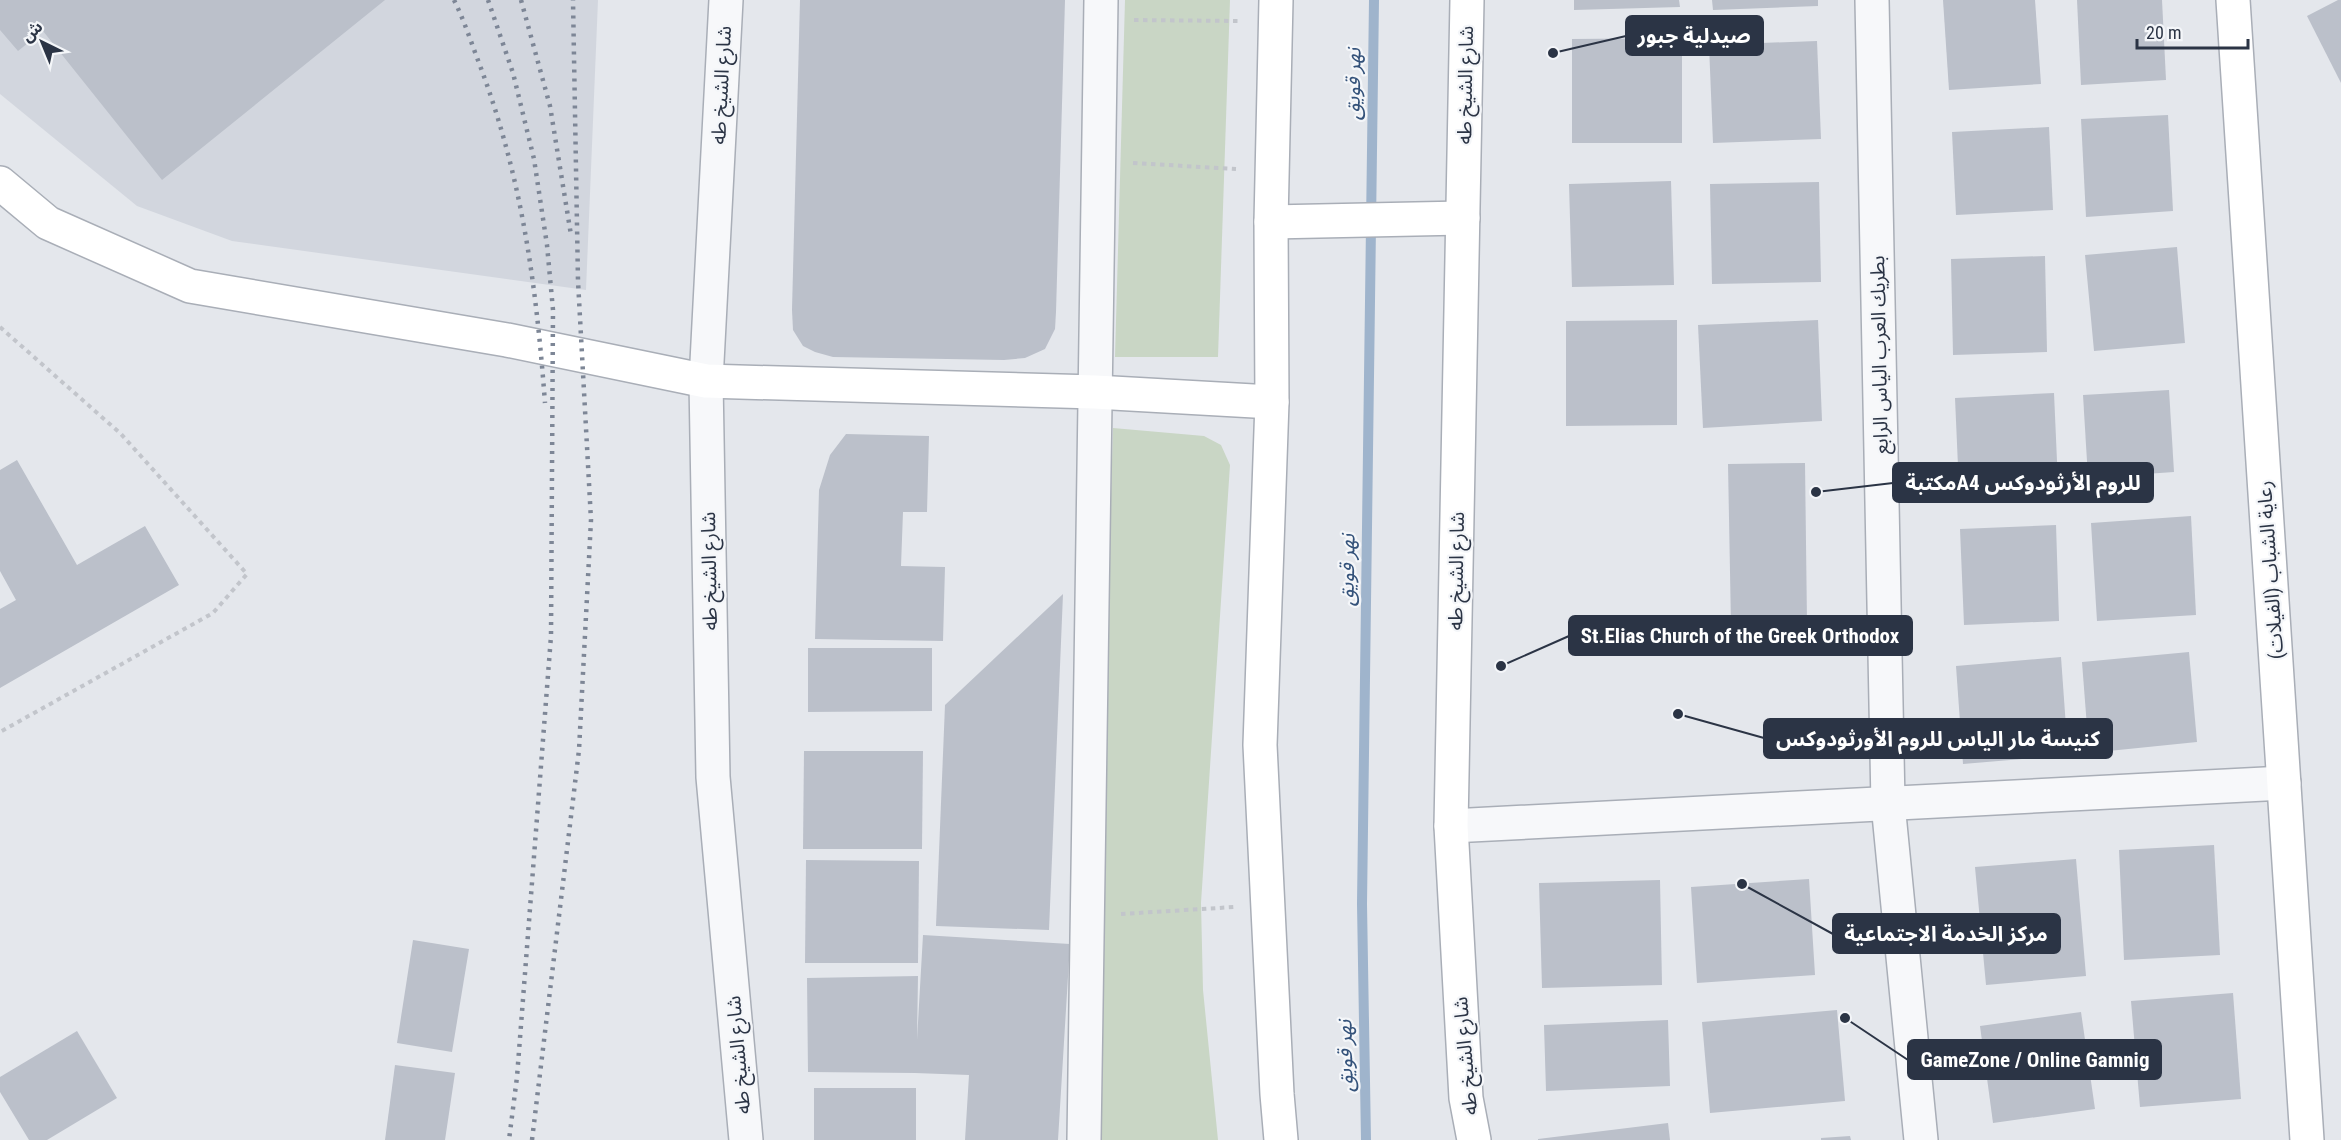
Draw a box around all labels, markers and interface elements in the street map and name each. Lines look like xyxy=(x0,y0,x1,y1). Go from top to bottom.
north arrow xyxy=(12,12,72,72)
scale bar xyxy=(2137,12,2248,50)
callout: صيدلية جبور xyxy=(1626,16,1763,55)
text: ش xyxy=(18,17,47,46)
text: 20 m xyxy=(2146,22,2181,43)
text: صيدلية جبور xyxy=(1636,24,1751,48)
street label: شارع الشيخ طه xyxy=(706,25,739,145)
street label: شارع الشيخ طه xyxy=(1452,25,1481,145)
water label: نهر قويق xyxy=(1340,46,1367,120)
street label: بطريك العرب الياس الرابع xyxy=(1865,255,1896,455)
callout: مكتبةA4 للروم الأرثودوكس xyxy=(1893,463,2153,502)
text: مكتبةA4 للروم الأرثودوكس xyxy=(1905,471,2141,499)
street label: رعاية الشباب (الفيلات) xyxy=(2252,480,2288,660)
street label: شارع الشيخ طه xyxy=(696,511,725,631)
street label: شارع الشيخ طه xyxy=(1443,511,1472,631)
water label: نهر قويق xyxy=(1334,532,1361,606)
callout: St.Elias Church of the Greek Orthodox xyxy=(1569,616,1912,655)
text: St.Elias Church of the Greek Orthodox xyxy=(1581,624,1900,648)
callout: كنيسة مار الياس للروم الأورثودوكس xyxy=(1764,719,2112,758)
text: كنيسة مار الياس للروم الأورثودوكس xyxy=(1776,727,2100,755)
callout: مركز الخدمة الاجتماعية xyxy=(1833,914,2060,953)
text: مركز الخدمة الاجتماعية xyxy=(1844,922,2048,946)
street label: شارع الشيخ طه xyxy=(721,995,758,1115)
street label: شارع الشيخ طه xyxy=(1448,996,1485,1116)
water label: نهر قويق xyxy=(1332,1018,1359,1092)
callout: GameZone / Online Gamnig xyxy=(1908,1040,2161,1079)
text: GameZone / Online Gamnig xyxy=(1920,1048,2150,1072)

